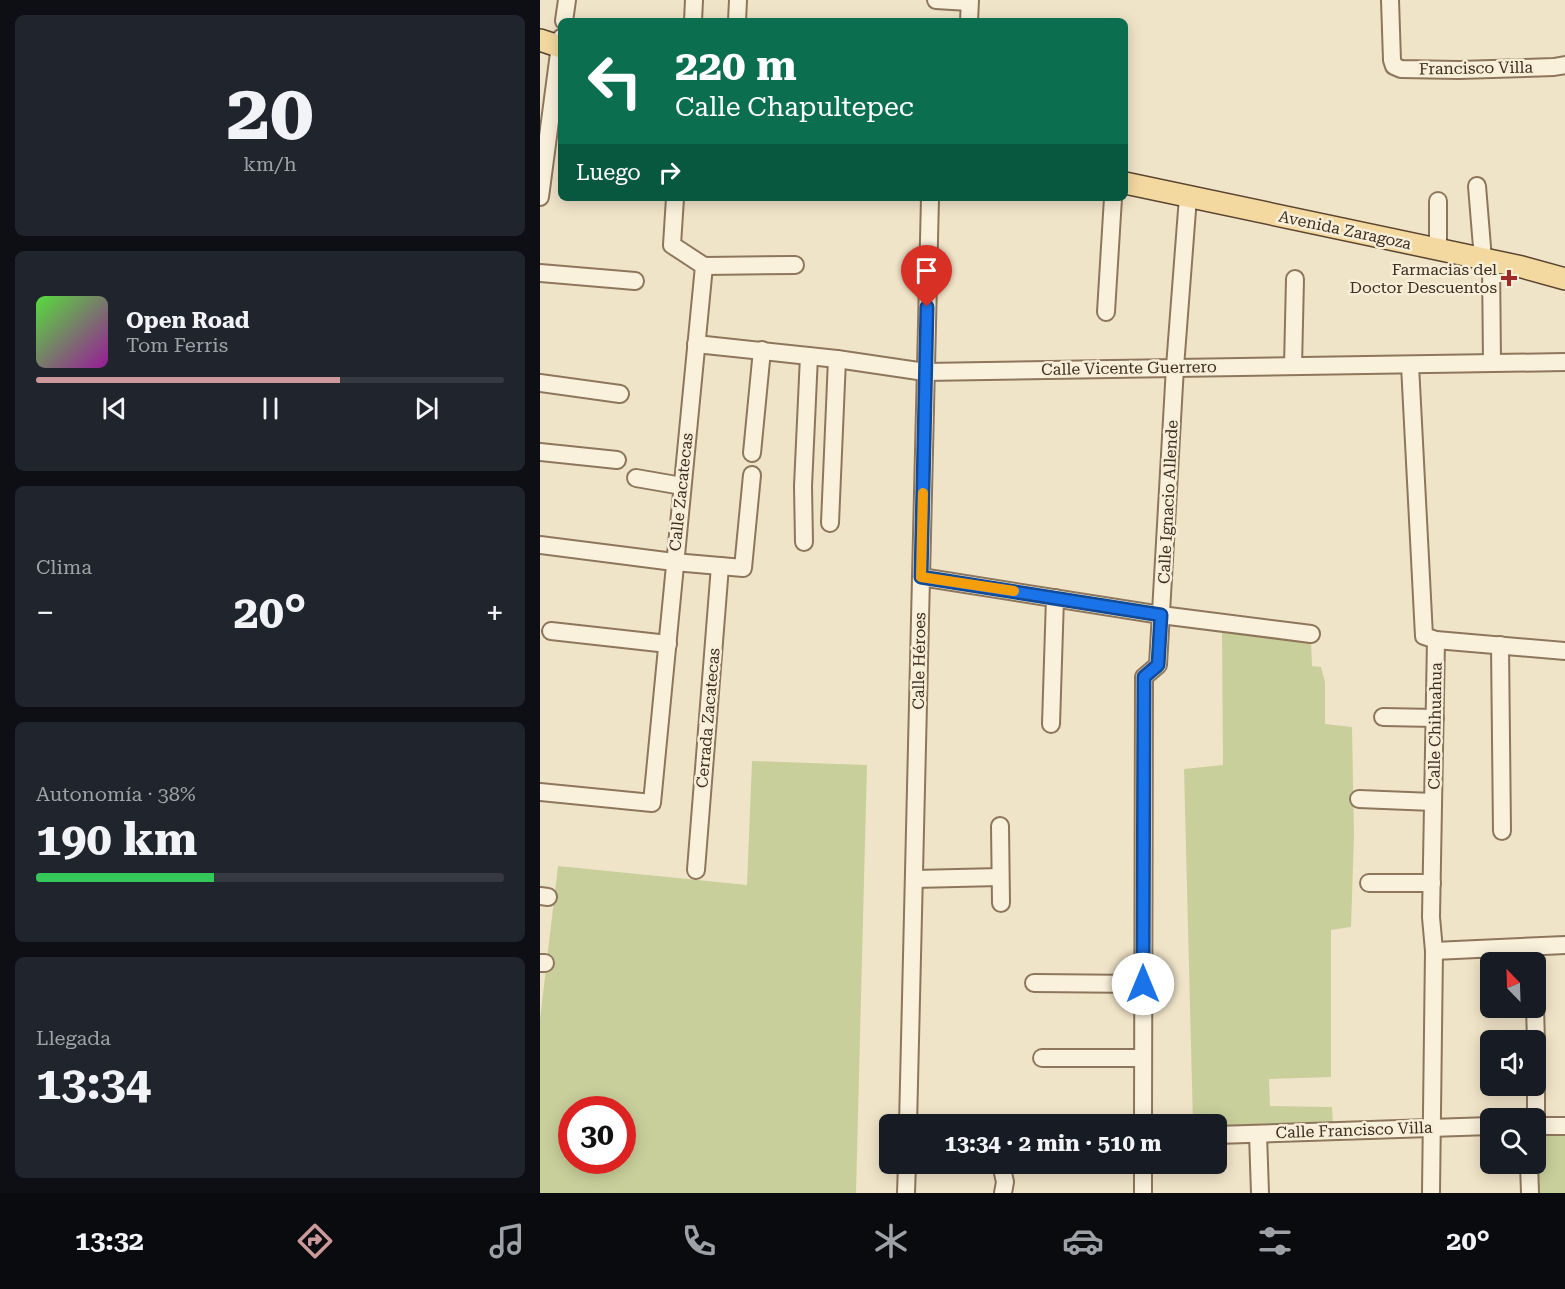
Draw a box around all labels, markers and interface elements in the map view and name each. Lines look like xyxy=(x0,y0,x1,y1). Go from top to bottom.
text: 220 m xyxy=(675,41,797,90)
icon: left xyxy=(576,42,654,120)
street label: Francisco Villa xyxy=(1419,57,1534,78)
text: 20 xyxy=(226,67,314,158)
text: Calle Chapultepec xyxy=(675,91,914,123)
text: km/h xyxy=(243,152,297,176)
icon: right xyxy=(653,156,686,189)
text: Luego xyxy=(576,160,641,185)
street label: Avenida Zaragoza xyxy=(1277,207,1414,253)
pin xyxy=(901,245,952,307)
icon: arrive xyxy=(910,254,943,287)
place label: Farmacias del Doctor Descuentos xyxy=(1350,260,1497,297)
marker: Farmacias del Doctor Descuentos xyxy=(1502,271,1516,285)
text: Open Road xyxy=(126,308,249,333)
text: Tom Ferris xyxy=(126,333,228,357)
street label: Calle Vicente Guerrero xyxy=(1041,357,1217,379)
icon: previous xyxy=(98,392,131,425)
icon: pause xyxy=(254,392,287,425)
icon: next xyxy=(410,392,443,425)
street label: Calle Ignacio Allende xyxy=(1154,419,1182,584)
street label: Calle Zacatecas xyxy=(665,432,697,552)
text: Clima xyxy=(36,555,92,579)
text: 20° xyxy=(234,586,306,639)
text: − xyxy=(36,593,54,632)
text: + xyxy=(486,593,504,632)
street label: Calle Héroes xyxy=(909,612,929,710)
street label: Cerrada Zacatecas xyxy=(692,647,724,789)
street label: Calle Chihuahua xyxy=(1424,662,1446,790)
text: Autonomía · 38% xyxy=(36,782,196,806)
text: 190 km xyxy=(36,813,197,866)
position arrow xyxy=(1111,952,1175,1016)
north arrow xyxy=(1480,952,1546,1018)
map controls xyxy=(1480,952,1546,1174)
text: Llegada xyxy=(36,1026,111,1050)
button: sound xyxy=(1480,1030,1546,1096)
text: 13:34 xyxy=(36,1057,151,1110)
speed limit sign: 30 xyxy=(558,1096,636,1174)
button: search xyxy=(1480,1108,1546,1174)
street label: Calle Francisco Villa xyxy=(1275,1118,1433,1142)
text: 13:34 · 2 min · 510 m xyxy=(944,1131,1162,1156)
icon: directions xyxy=(294,1220,336,1262)
icon: music xyxy=(486,1220,528,1262)
icon: phone xyxy=(678,1220,720,1262)
icon: climate xyxy=(870,1220,912,1262)
icon: car xyxy=(1062,1220,1104,1262)
icon: filters xyxy=(1254,1220,1296,1262)
text: 13:32 xyxy=(75,1225,144,1257)
text: 20° xyxy=(1446,1225,1490,1257)

